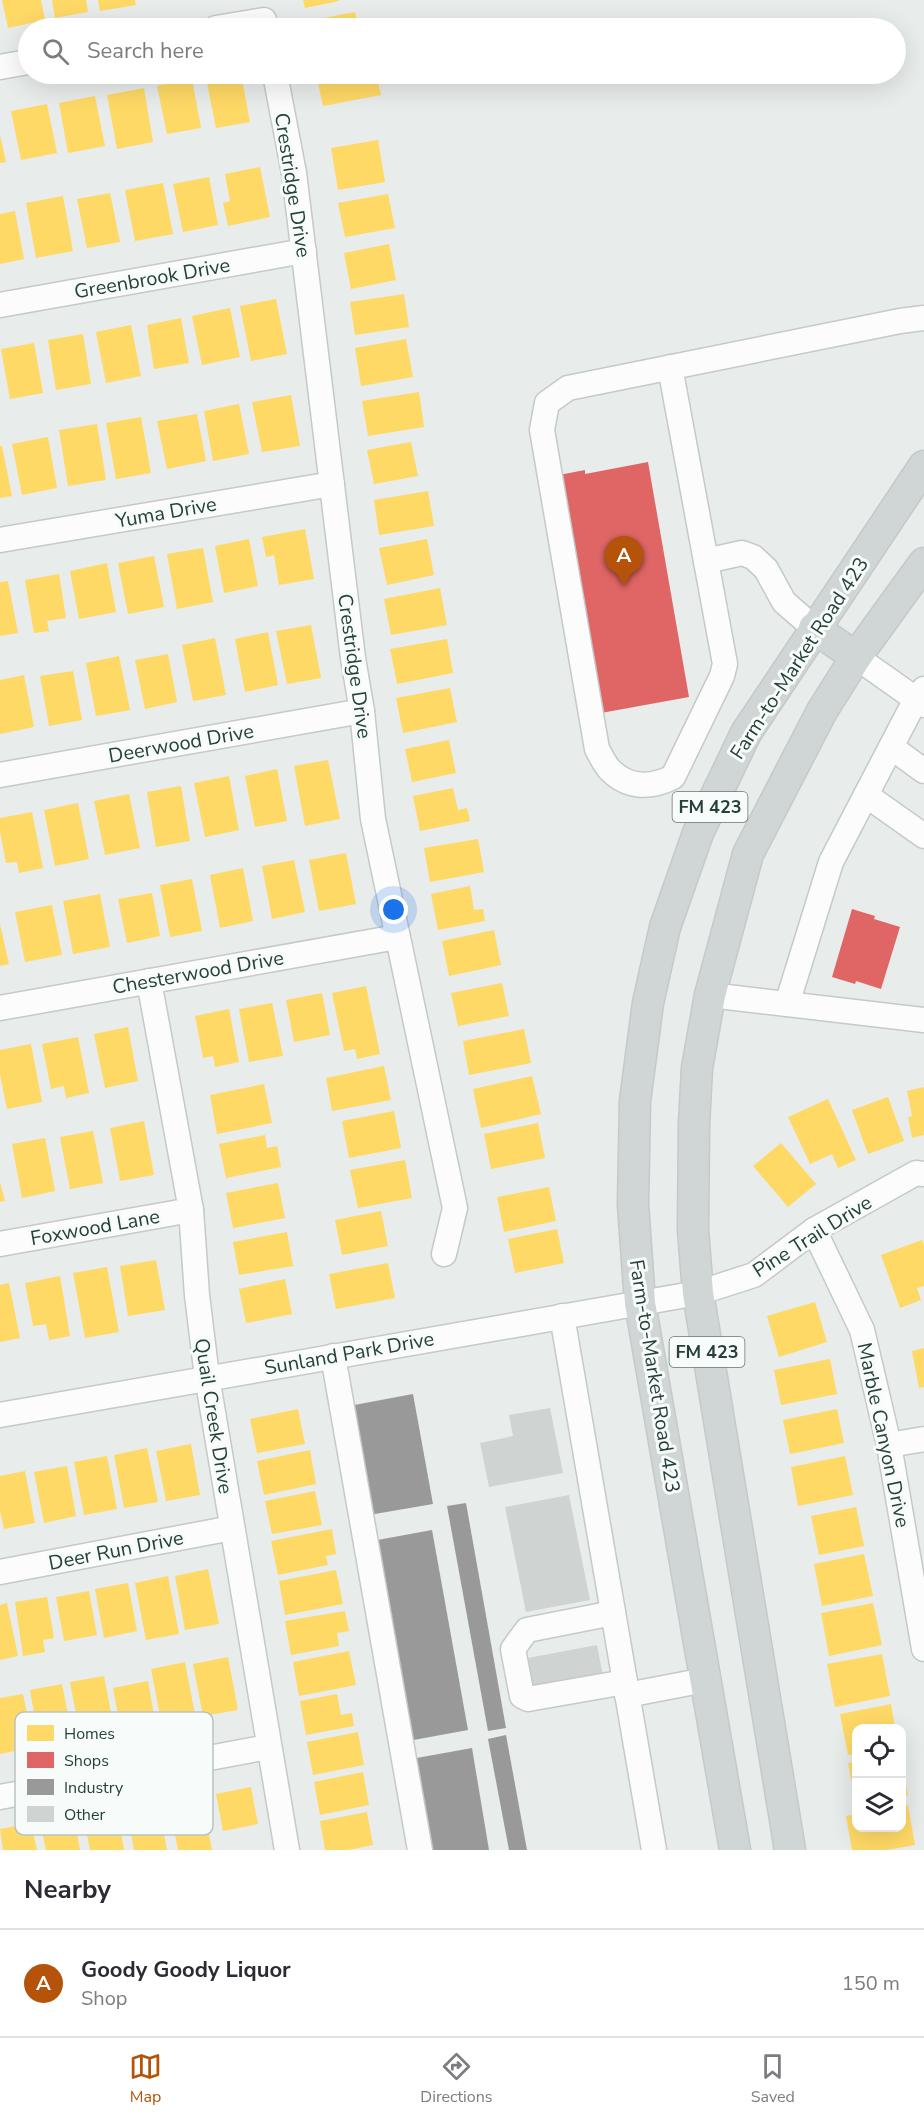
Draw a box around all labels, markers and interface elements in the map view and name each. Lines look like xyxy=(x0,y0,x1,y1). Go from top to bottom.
search box xyxy=(18,18,906,84)
icon: search xyxy=(39,35,72,68)
text: Search here xyxy=(87,36,204,66)
street label: Crestridge Drive xyxy=(268,111,317,259)
street label: Greenbrook Drive xyxy=(72,252,232,305)
street label: Yuma Drive xyxy=(113,490,219,535)
pin: A xyxy=(604,536,644,586)
street label: Farm-to-Market Road 423 xyxy=(724,552,875,764)
street label: Crestridge Drive xyxy=(331,592,378,740)
street label: Deerwood Drive xyxy=(106,717,256,770)
road number: FM 423 xyxy=(672,792,748,822)
your location xyxy=(379,895,408,924)
street label: Chesterwood Drive xyxy=(110,944,286,1001)
street label: Pine Trail Drive xyxy=(748,1189,877,1284)
street label: Foxwood Lane xyxy=(28,1203,162,1252)
street label: Farm-to-Market Road 423 xyxy=(623,1258,686,1495)
street label: Sunland Park Drive xyxy=(262,1325,436,1382)
street label: Quail Creek Drive xyxy=(188,1336,239,1496)
road number: FM 423 xyxy=(670,1337,744,1367)
street label: Marble Canyon Drive xyxy=(851,1340,916,1530)
street label: Deer Run Drive xyxy=(46,1524,186,1577)
legend xyxy=(15,1712,213,1835)
text: Homes xyxy=(64,1723,115,1745)
map controls xyxy=(852,1724,906,1832)
button: locate xyxy=(852,1724,906,1778)
text: Shops xyxy=(64,1750,109,1772)
text: Industry xyxy=(64,1777,124,1799)
button: layers xyxy=(852,1778,906,1832)
text: Other xyxy=(64,1804,105,1826)
text: Nearby xyxy=(24,1872,111,1907)
text: Goody Goody Liquor xyxy=(81,1955,291,1985)
text: A xyxy=(36,1970,51,1997)
text: 150 m xyxy=(842,1970,900,1997)
text: Shop xyxy=(81,1985,127,2012)
tab: Map xyxy=(129,2050,162,2108)
tab: Directions xyxy=(420,2050,492,2108)
tab: Saved xyxy=(751,2050,795,2108)

